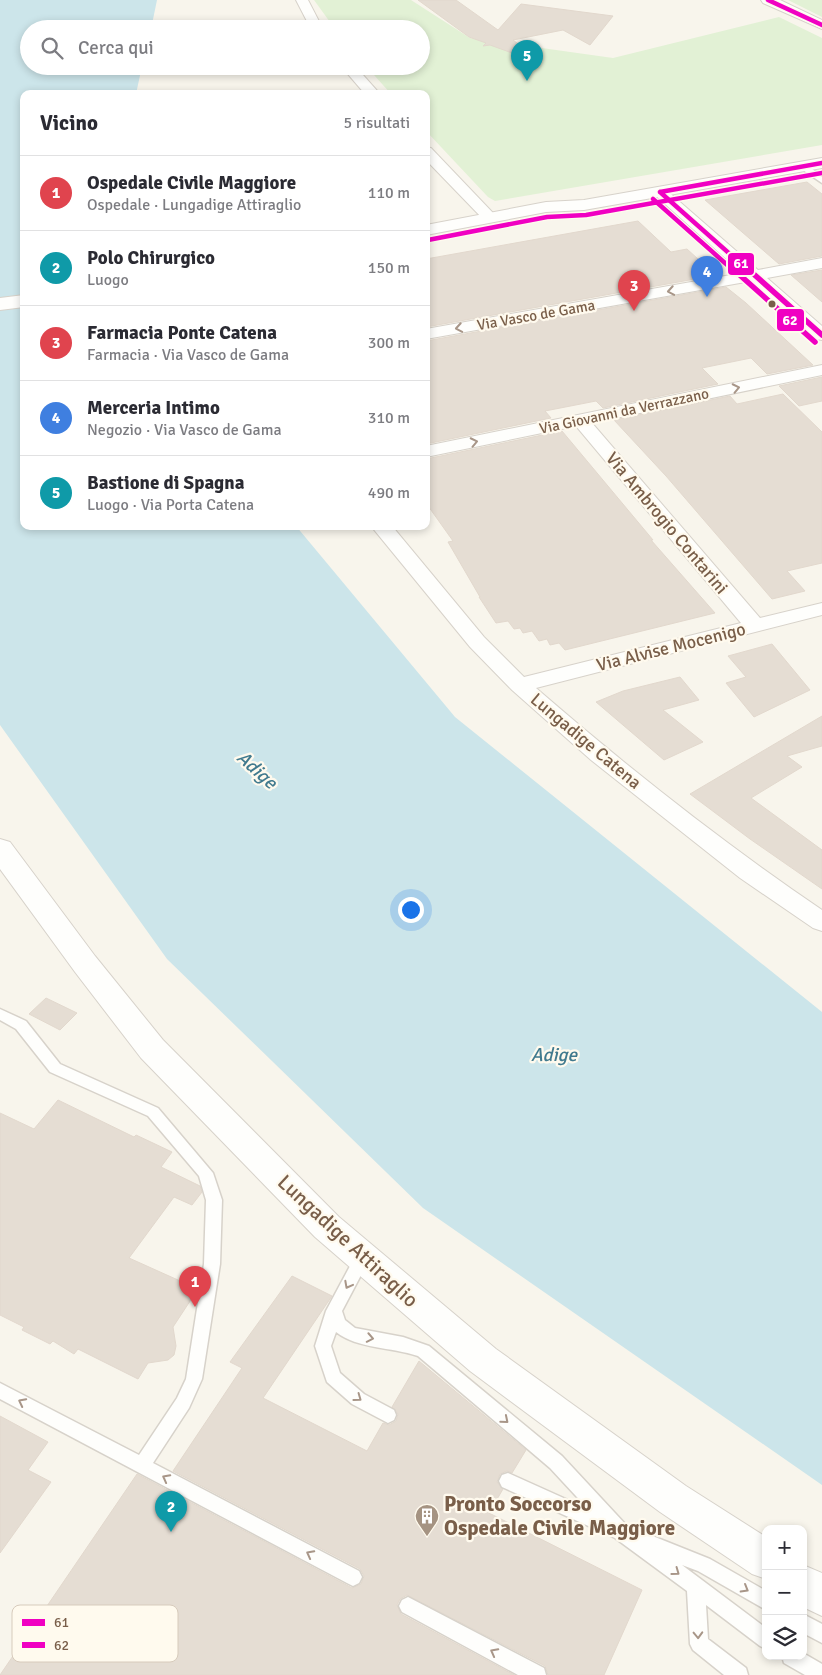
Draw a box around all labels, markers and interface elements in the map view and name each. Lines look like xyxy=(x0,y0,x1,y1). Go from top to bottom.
search box xyxy=(20,20,430,75)
icon: search xyxy=(38,34,66,62)
text: Cerca qui xyxy=(78,36,154,60)
pin: 5 xyxy=(511,40,543,81)
text: Vicino xyxy=(40,110,98,136)
text: 5 risultati xyxy=(344,113,410,133)
text: Ospedale Civile Maggiore xyxy=(87,171,296,195)
text: 1 xyxy=(52,183,60,203)
text: 110 m xyxy=(368,183,410,203)
text: Ospedale · Lungadige Attiraglio xyxy=(87,195,301,215)
text: Polo Chirurgico xyxy=(87,246,215,270)
line badge: 61 xyxy=(727,252,755,276)
text: 61 xyxy=(733,255,749,272)
pin: 4 xyxy=(691,256,723,297)
text: 2 xyxy=(52,258,60,278)
text: 150 m xyxy=(368,258,410,278)
text: Luogo xyxy=(87,270,129,290)
pin: 3 xyxy=(618,270,650,311)
one-way arrow xyxy=(666,285,675,295)
street label: Via Vasco de Gama xyxy=(476,296,596,334)
unlabelled marker xyxy=(767,299,777,309)
line badge: 62 xyxy=(776,308,805,332)
text: 62 xyxy=(782,312,798,329)
text: Farmacia Ponte Catena xyxy=(87,321,277,345)
one-way arrow xyxy=(455,323,463,333)
text: 3 xyxy=(52,333,60,353)
text: 300 m xyxy=(368,333,410,353)
text: Farmacia · Via Vasco de Gama xyxy=(87,345,289,365)
one-way arrow xyxy=(731,383,740,394)
street label: Via Giovanni da Verrazzano xyxy=(538,384,711,438)
text: Merceria Intimo xyxy=(87,396,220,420)
text: 4 xyxy=(52,408,60,428)
text: 310 m xyxy=(368,408,410,428)
text: Negozio · Via Vasco de Gama xyxy=(87,420,282,440)
one-way arrow xyxy=(470,437,478,448)
street label: Via Ambrogio Contarini xyxy=(601,448,733,598)
text: Bastione di Spagna xyxy=(87,471,244,495)
text: 5 xyxy=(52,483,60,503)
text: 490 m xyxy=(368,483,410,503)
text: Luogo · Via Porta Catena xyxy=(87,495,254,515)
street label: Via Alvise Mocenigo xyxy=(594,618,748,676)
street label: Lungadige Catena xyxy=(526,688,646,794)
water label: Adige xyxy=(232,746,283,795)
your location xyxy=(398,897,424,923)
water label: Adige xyxy=(531,1043,579,1067)
street label: Lungadige Attiraglio xyxy=(272,1169,424,1313)
pin: 1 xyxy=(179,1266,211,1307)
one-way arrow xyxy=(344,1280,354,1289)
one-way arrow xyxy=(365,1332,374,1342)
one-way arrow xyxy=(352,1392,362,1401)
one-way arrow xyxy=(18,1398,27,1408)
one-way arrow xyxy=(500,1414,509,1423)
one-way arrow xyxy=(162,1474,171,1484)
pin: 2 xyxy=(155,1491,187,1532)
place label: Pronto Soccorso Ospedale Civile Maggiore xyxy=(444,1491,675,1541)
building icon: Pronto Soccorso Ospedale Civile Maggiore xyxy=(414,1503,440,1537)
map controls xyxy=(762,1525,807,1660)
button: + xyxy=(762,1525,807,1570)
one-way arrow xyxy=(306,1550,315,1560)
one-way arrow xyxy=(670,1566,679,1574)
button: − xyxy=(762,1570,807,1615)
one-way arrow xyxy=(740,1583,749,1593)
legend xyxy=(12,1605,178,1662)
text: 61 xyxy=(54,1614,69,1631)
button: layers xyxy=(762,1615,807,1660)
one-way arrow xyxy=(693,1631,704,1639)
text: 62 xyxy=(54,1637,69,1654)
one-way arrow xyxy=(490,1648,499,1658)

